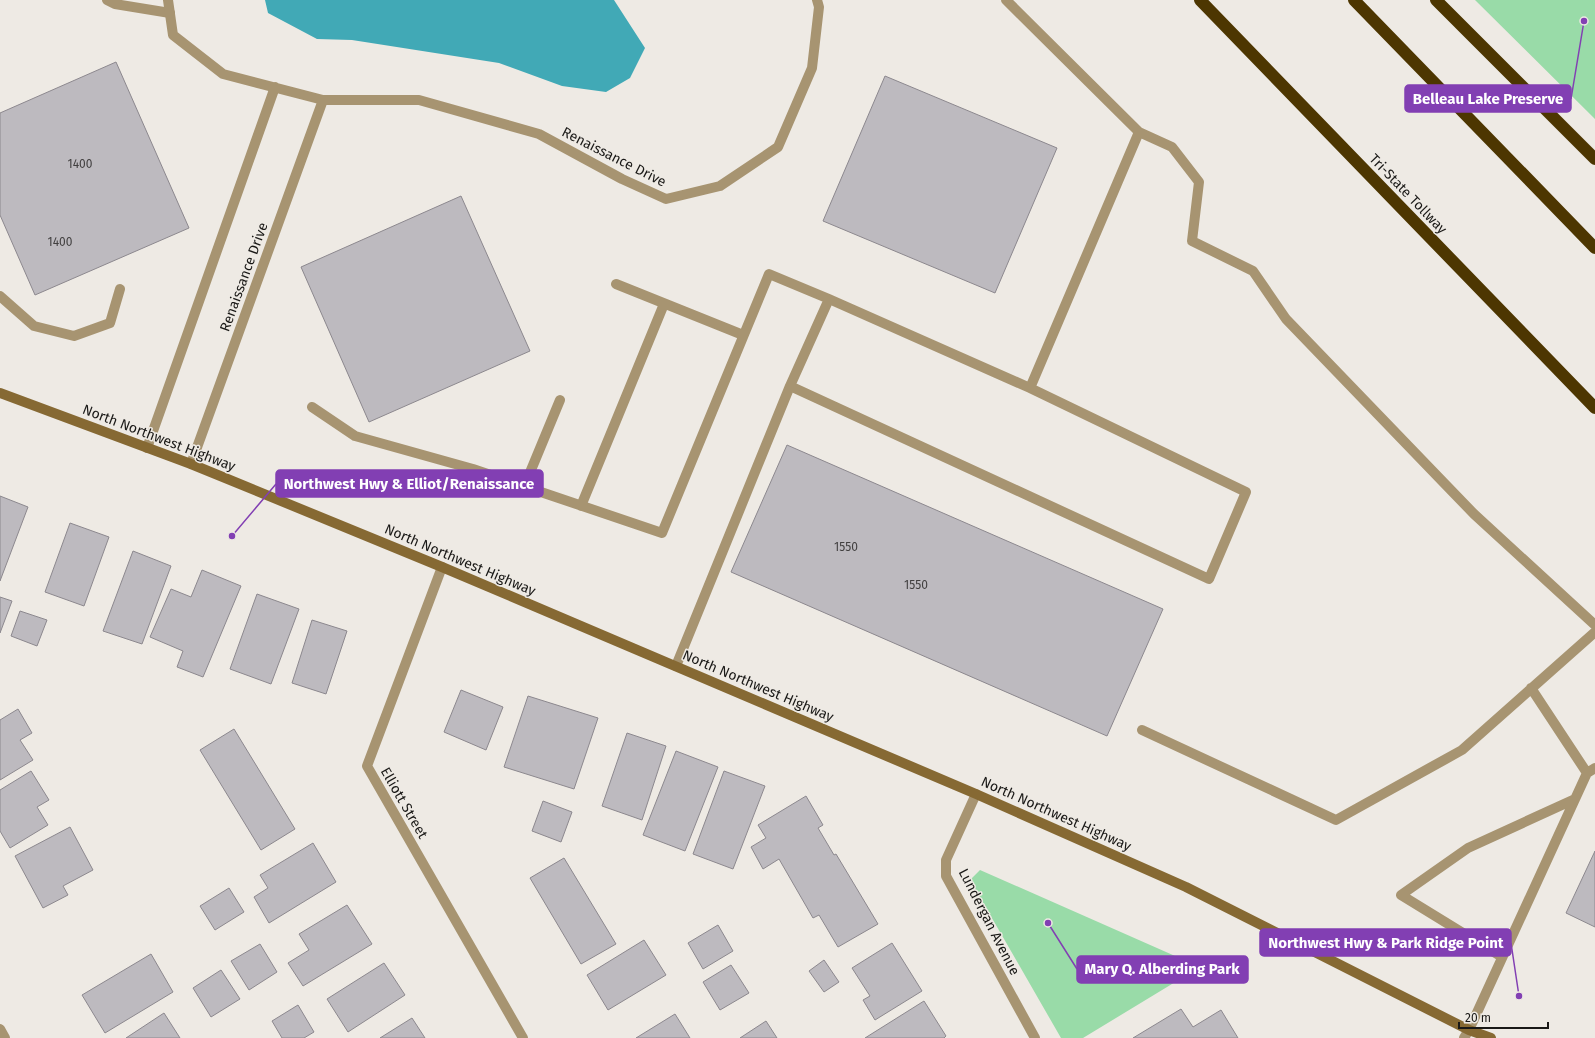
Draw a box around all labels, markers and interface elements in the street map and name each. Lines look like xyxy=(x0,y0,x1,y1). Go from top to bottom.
callout: Belleau Lake Preserve xyxy=(1405,85,1571,112)
text: Belleau Lake Preserve xyxy=(1413,90,1563,108)
street label: Renaissance Drive xyxy=(559,123,669,191)
street label: Tri-State Tollway xyxy=(1366,150,1451,238)
house number: 1400 xyxy=(68,157,93,171)
street label: Renaissance Drive xyxy=(216,220,272,334)
house number: 1400 xyxy=(48,235,73,249)
street label: North Northwest Highway xyxy=(80,401,238,475)
callout: Northwest Hwy & Elliot/Renaissance xyxy=(276,470,543,497)
text: Northwest Hwy & Elliot/Renaissance xyxy=(284,475,534,493)
street label: North Northwest Highway xyxy=(382,520,538,600)
house number: 1550 xyxy=(834,540,858,554)
house number: 1550 xyxy=(904,578,928,592)
street label: North Northwest Highway xyxy=(680,646,836,726)
street label: Elliott Street xyxy=(377,764,432,842)
street label: North Northwest Highway xyxy=(978,773,1134,855)
street label: Lundergan Avenue xyxy=(955,866,1023,978)
callout: Northwest Hwy & Park Ridge Point xyxy=(1260,929,1511,956)
text: Northwest Hwy & Park Ridge Point xyxy=(1268,934,1504,952)
callout: Mary Q. Alberding Park xyxy=(1077,956,1248,983)
text: Mary Q. Alberding Park xyxy=(1084,960,1240,978)
scale bar xyxy=(1459,1004,1548,1030)
text: 20 m xyxy=(1465,1011,1491,1025)

